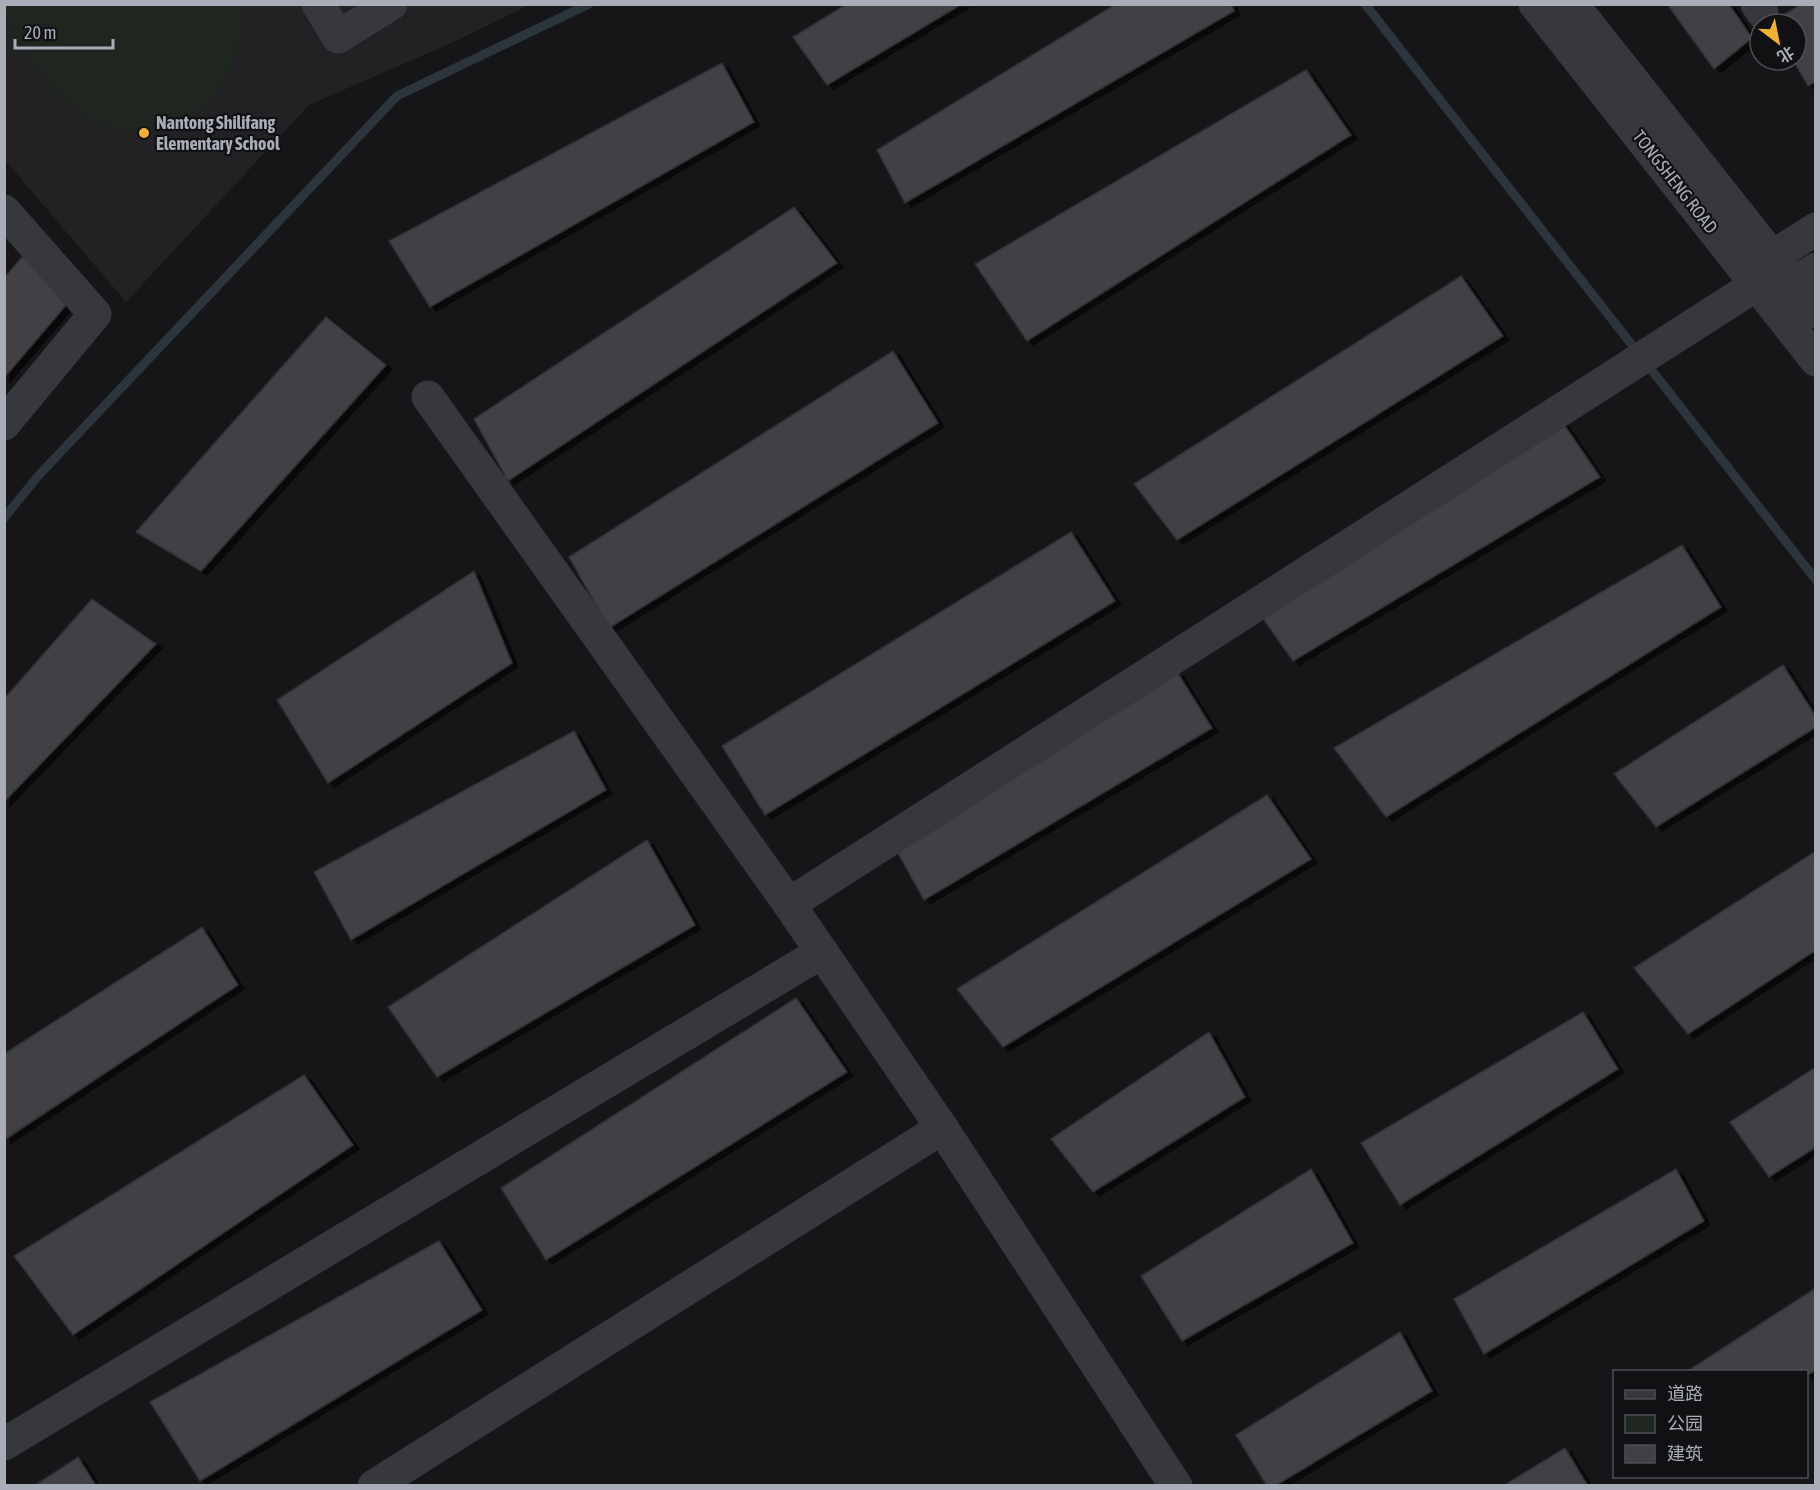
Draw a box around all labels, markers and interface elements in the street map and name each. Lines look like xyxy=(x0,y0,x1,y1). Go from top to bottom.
scale bar xyxy=(15,12,112,50)
north arrow xyxy=(1748,12,1808,72)
text: 20 m xyxy=(24,22,56,43)
text: 北 xyxy=(1774,43,1798,67)
place label: Nantong Shilifang Elementary School xyxy=(156,112,280,154)
marker: Nantong Shilifang Elementary School xyxy=(137,126,151,140)
street label: TONGSHENG ROAD xyxy=(1629,126,1722,237)
legend xyxy=(1613,1370,1808,1478)
text: 道路 xyxy=(1667,1383,1703,1404)
text: 公园 xyxy=(1667,1413,1703,1434)
text: 建筑 xyxy=(1667,1443,1703,1464)

